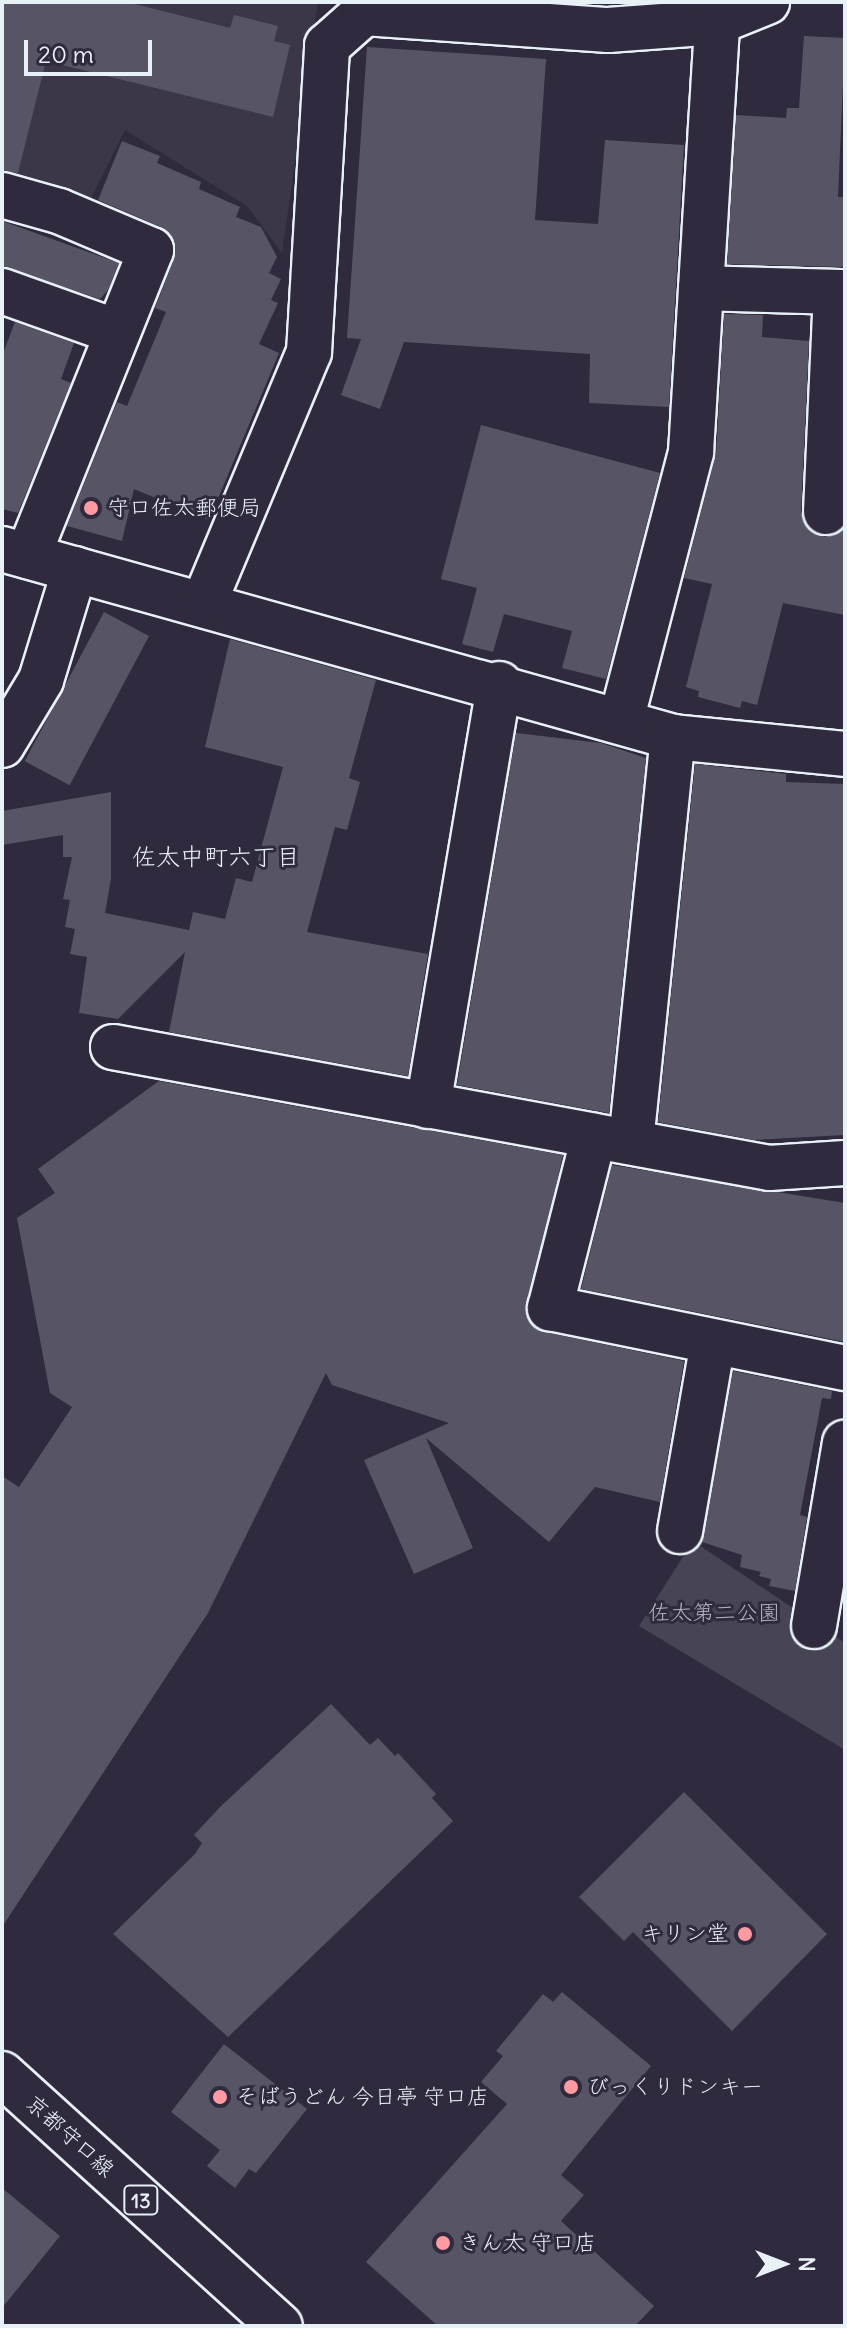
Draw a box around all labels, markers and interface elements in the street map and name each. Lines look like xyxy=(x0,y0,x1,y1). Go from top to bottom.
scale bar xyxy=(28,24,156,74)
text: 20 m xyxy=(38,39,94,69)
place label: 守口佐太郵便局 xyxy=(107,495,261,521)
marker: 守口佐太郵便局 xyxy=(82,499,100,517)
district label: 佐太中町六丁目 xyxy=(132,843,300,871)
park label: 佐太第二公園 xyxy=(648,1600,780,1626)
place label: キリン堂 xyxy=(641,1921,729,1947)
marker: キリン堂 xyxy=(736,1925,754,1943)
place label: びっくりドンキー xyxy=(587,2074,763,2100)
marker: びっくりドンキー xyxy=(562,2078,580,2096)
place label: そばうどん 今日亭 守口店 xyxy=(236,2084,488,2110)
marker: そばうどん 今日亭 守口店 xyxy=(211,2088,229,2106)
street label: 京都守口線 xyxy=(20,2089,120,2183)
road number: 13 xyxy=(123,2184,159,2216)
north arrow xyxy=(743,2224,823,2304)
place label: きん太 守口店 xyxy=(459,2230,596,2256)
marker: きん太 守口店 xyxy=(434,2234,452,2252)
text: N xyxy=(793,2256,821,2272)

